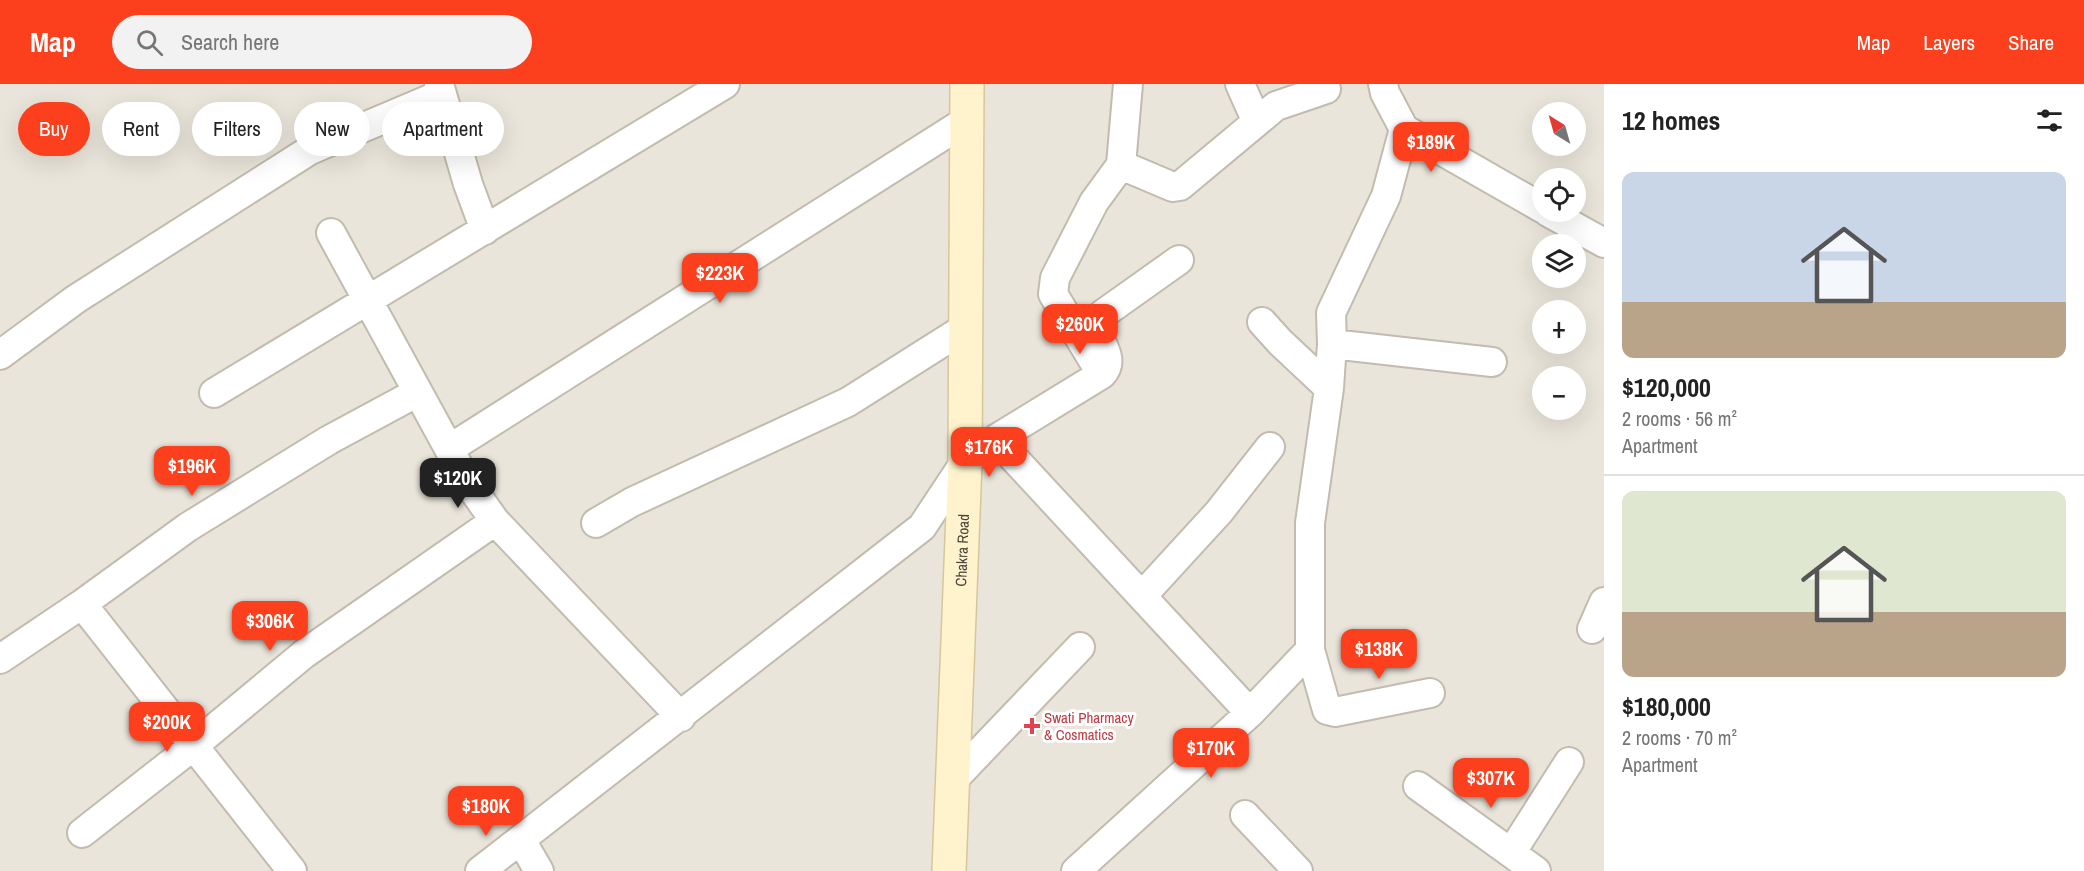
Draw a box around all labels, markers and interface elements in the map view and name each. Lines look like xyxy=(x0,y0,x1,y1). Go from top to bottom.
search box xyxy=(112,15,532,69)
text: Map xyxy=(30,23,76,61)
icon: search xyxy=(133,26,166,59)
text: Search here xyxy=(181,27,279,57)
text: Map xyxy=(1857,28,1890,57)
text: Layers xyxy=(1923,28,1975,57)
text: Share xyxy=(2008,28,2054,57)
chip: Buy xyxy=(18,102,90,156)
chip: Rent xyxy=(102,102,180,156)
chip: Filters xyxy=(192,102,282,156)
chip: New xyxy=(294,102,370,156)
chip: Apartment xyxy=(382,102,504,156)
north arrow xyxy=(1532,102,1586,156)
map controls xyxy=(1532,102,1586,420)
text: 12 homes xyxy=(1622,103,1720,138)
icon: filters xyxy=(2033,104,2066,137)
pin: $189K xyxy=(1389,122,1473,173)
text: $189K xyxy=(1407,128,1455,155)
button: locate xyxy=(1532,168,1586,222)
icon: home xyxy=(1790,211,1898,319)
button: layers xyxy=(1532,234,1586,288)
pin: $223K xyxy=(678,253,762,304)
text: $223K xyxy=(696,259,744,286)
button: + xyxy=(1532,300,1586,354)
pin: $260K xyxy=(1038,304,1122,355)
text: $260K xyxy=(1056,310,1104,337)
button: − xyxy=(1532,366,1586,420)
text: $120,000 xyxy=(1622,370,1711,405)
text: 2 rooms · 56 m² xyxy=(1622,405,1737,432)
pin: $176K xyxy=(947,427,1031,478)
text: Apartment xyxy=(1622,432,1698,459)
text: $176K xyxy=(965,433,1013,460)
pin: $196K xyxy=(150,446,234,497)
text: $196K xyxy=(168,452,216,479)
pin: $120K xyxy=(416,458,500,509)
text: $120K xyxy=(434,464,482,491)
street label: Chakra Road xyxy=(950,514,973,587)
icon: home xyxy=(1790,530,1898,638)
pin: $306K xyxy=(228,601,312,652)
text: $306K xyxy=(246,607,294,634)
pin: $138K xyxy=(1337,629,1421,680)
text: $138K xyxy=(1355,635,1403,662)
text: $180,000 xyxy=(1622,689,1711,724)
pin: $200K xyxy=(125,702,209,753)
place label: Swati Pharmacy & Cosmatics xyxy=(1044,707,1134,745)
text: $200K xyxy=(143,708,191,735)
marker: Swati Pharmacy & Cosmatics xyxy=(1025,719,1039,733)
text: 2 rooms · 70 m² xyxy=(1622,724,1737,751)
pin: $170K xyxy=(1169,728,1253,779)
text: $170K xyxy=(1187,734,1235,761)
text: Apartment xyxy=(1622,751,1698,778)
pin: $307K xyxy=(1449,758,1533,809)
text: $307K xyxy=(1467,764,1515,791)
pin: $180K xyxy=(444,786,528,837)
text: $180K xyxy=(462,792,510,819)

